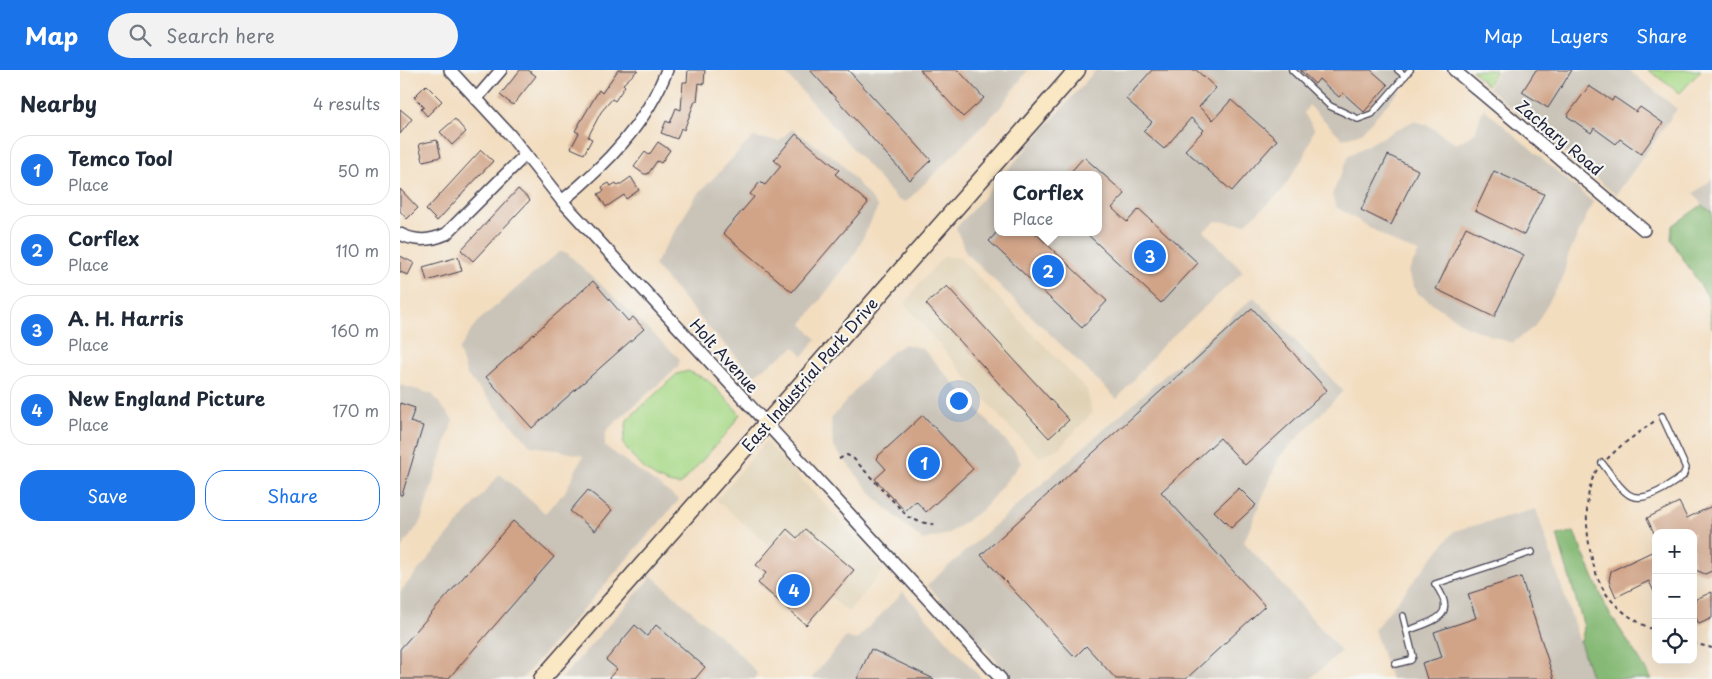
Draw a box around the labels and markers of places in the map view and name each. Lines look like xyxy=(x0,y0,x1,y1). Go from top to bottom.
pin: 3 xyxy=(1134,237,1166,275)
pin: 2 xyxy=(1032,252,1064,290)
pin: 1 xyxy=(908,444,940,482)
pin: 4 xyxy=(778,571,810,609)

